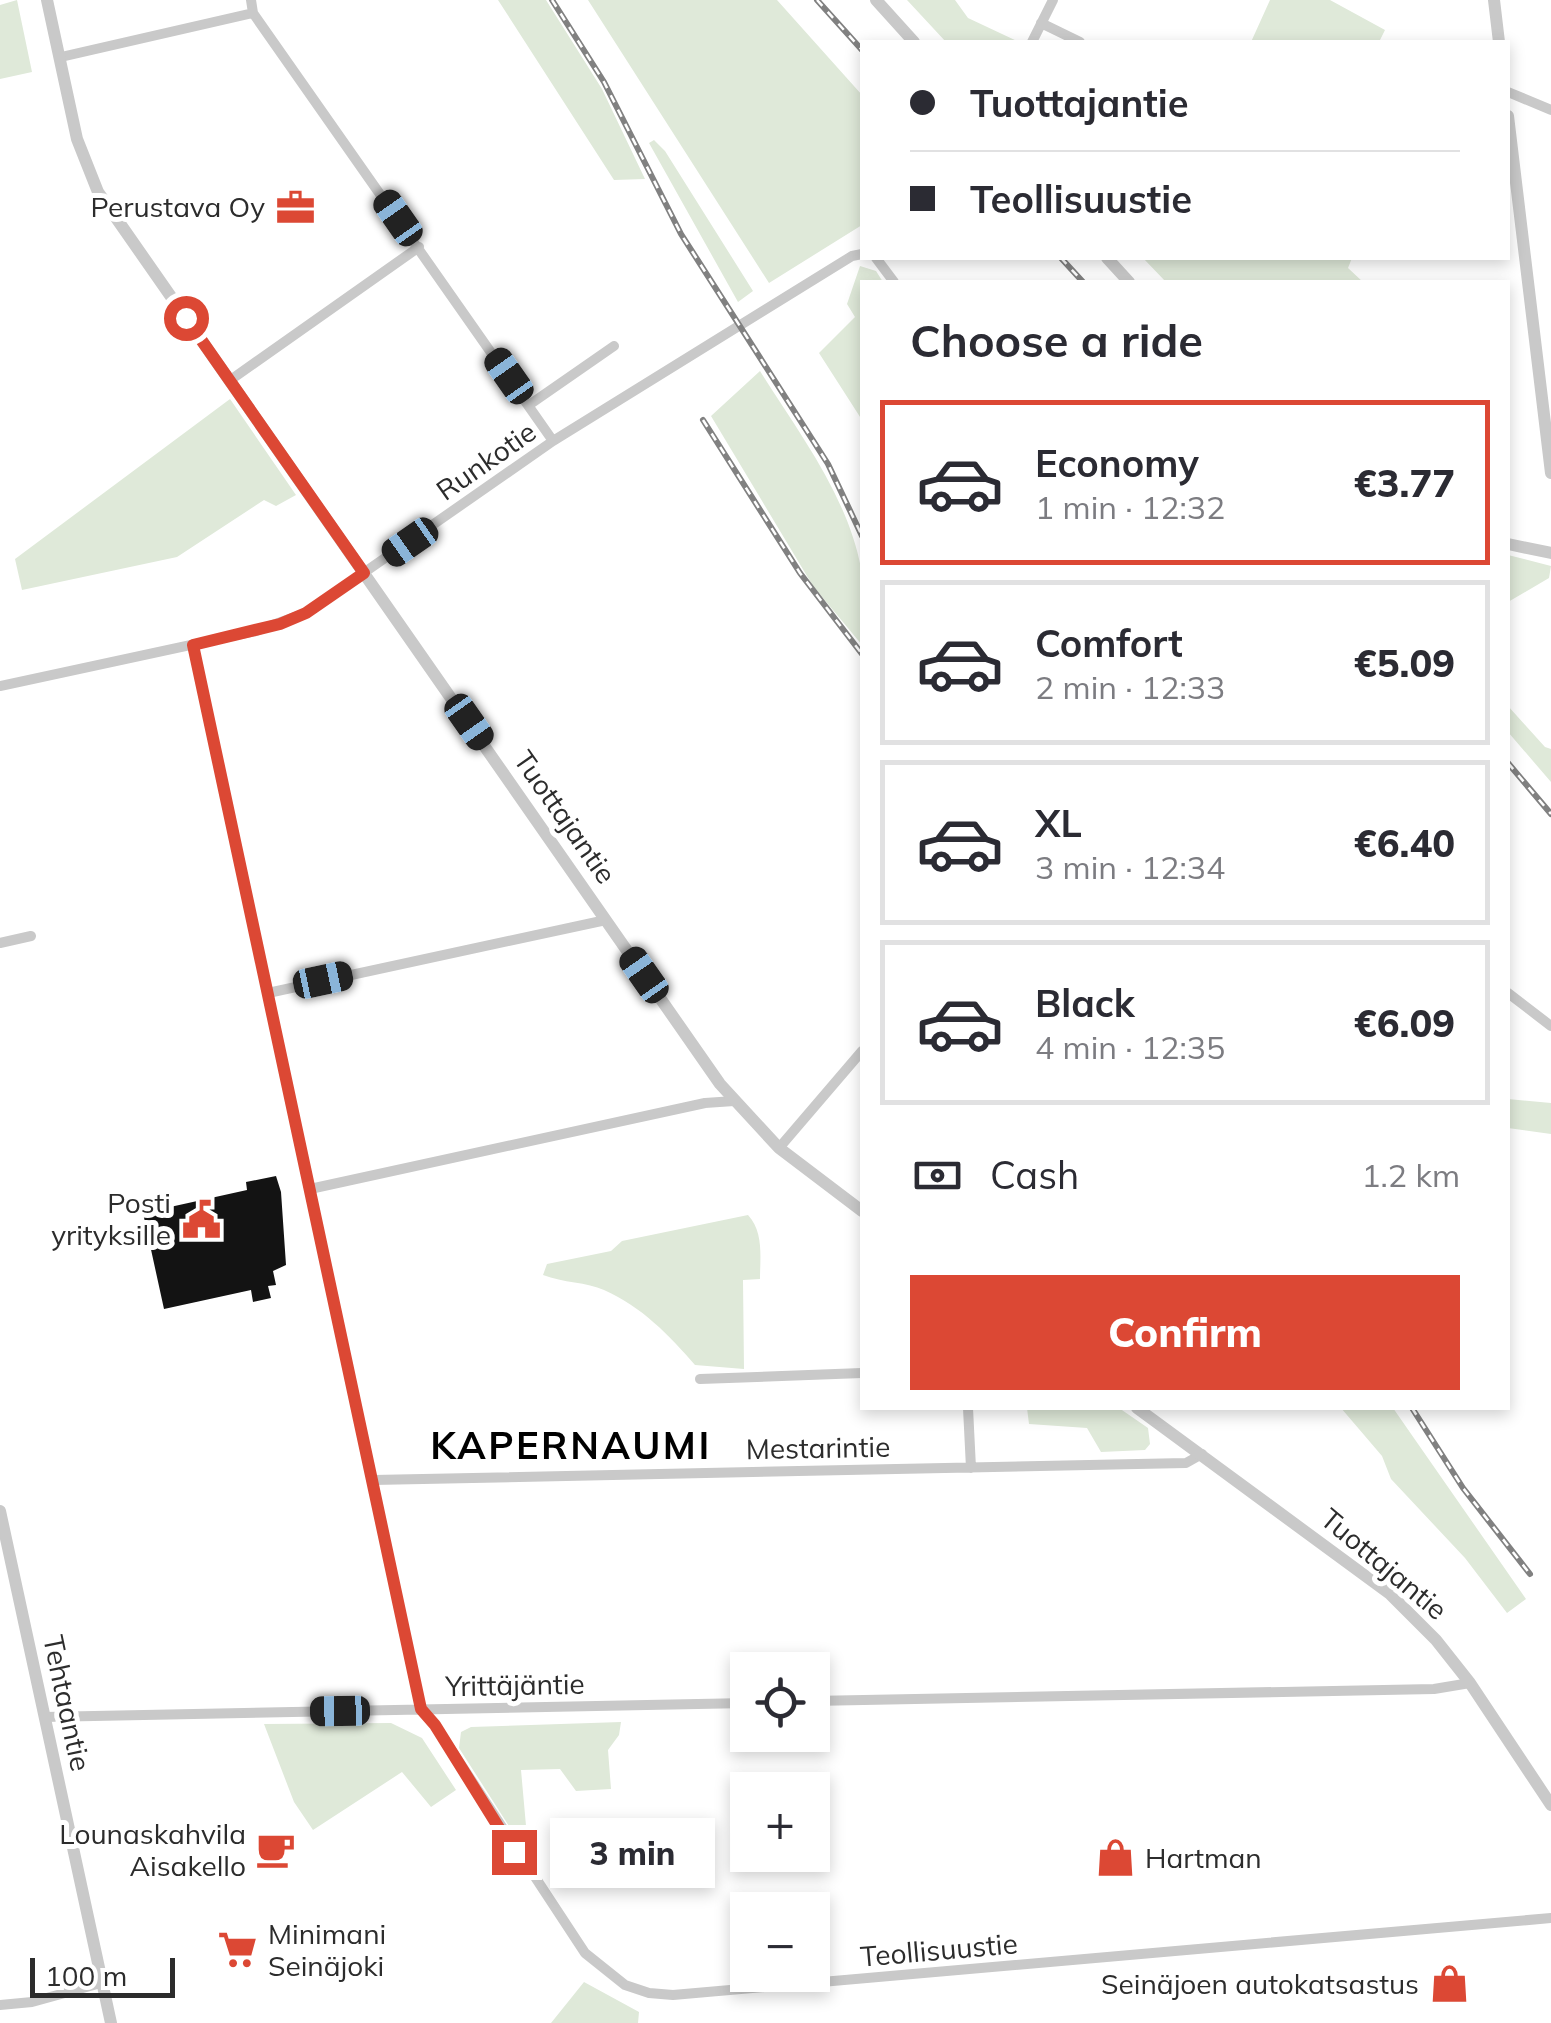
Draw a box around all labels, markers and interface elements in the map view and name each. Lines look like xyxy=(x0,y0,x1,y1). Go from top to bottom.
text: Tuottajantie xyxy=(970,79,1188,127)
text: Teollisuustie xyxy=(970,175,1192,223)
car xyxy=(369,185,427,251)
office icon: Perustava Oy xyxy=(274,186,316,228)
place label: Perustava Oy xyxy=(90,189,265,224)
route start xyxy=(164,296,209,341)
text: Choose a ride xyxy=(910,312,1203,368)
car xyxy=(480,343,538,409)
street label: Runkotie xyxy=(429,414,542,507)
icon: car xyxy=(915,438,1005,528)
text: Economy xyxy=(1035,439,1199,487)
text: €3.77 xyxy=(1354,459,1455,507)
text: 1 min · 12:32 xyxy=(1035,487,1225,527)
car xyxy=(377,513,443,571)
icon: car xyxy=(915,618,1005,708)
text: Comfort xyxy=(1035,619,1183,667)
text: €5.09 xyxy=(1354,639,1455,687)
text: 2 min · 12:33 xyxy=(1035,667,1225,707)
car xyxy=(440,689,498,755)
street label: Tuottajantie xyxy=(507,743,624,890)
icon: car xyxy=(915,798,1005,888)
text: XL xyxy=(1035,799,1082,847)
text: €6.40 xyxy=(1354,819,1455,867)
text: 3 min · 12:34 xyxy=(1035,847,1225,887)
car xyxy=(615,942,673,1008)
car xyxy=(291,959,355,1001)
icon: car xyxy=(915,978,1005,1068)
text: Black xyxy=(1035,979,1135,1027)
text: €6.09 xyxy=(1354,999,1455,1047)
text: 4 min · 12:35 xyxy=(1035,1027,1225,1067)
icon: cash xyxy=(910,1148,965,1203)
text: Cash xyxy=(990,1151,1079,1199)
text: 1.2 km xyxy=(1361,1155,1460,1195)
place label: Posti yrityksille xyxy=(51,1185,171,1252)
public building icon: Posti yrityksille xyxy=(180,1198,222,1240)
button: Confirm xyxy=(910,1275,1460,1390)
district label: KAPERNAUMI xyxy=(430,1421,712,1469)
street label: Mestarintie xyxy=(745,1429,891,1466)
street label: Tuottajantie xyxy=(1314,1501,1455,1627)
street label: Tehtaantie xyxy=(36,1632,99,1774)
map controls xyxy=(730,1652,830,1992)
button: locate xyxy=(730,1652,830,1752)
street label: Yrittäjäntie xyxy=(444,1666,585,1703)
car xyxy=(310,1695,370,1727)
button: + xyxy=(730,1772,830,1872)
place label: Lounaskahvila Aisakello xyxy=(59,1816,246,1883)
callout: 3 min xyxy=(549,1817,714,1887)
cafe icon: Lounaskahvila Aisakello xyxy=(255,1829,297,1871)
route end xyxy=(492,1830,537,1875)
text: 3 min xyxy=(590,1833,675,1873)
shop icon: Hartman xyxy=(1094,1837,1136,1879)
place label: Hartman xyxy=(1145,1840,1262,1875)
button: − xyxy=(730,1892,830,1992)
place label: Minimani Seinäjoki xyxy=(268,1916,386,1983)
street label: Teollisuustie xyxy=(859,1925,1019,1974)
supermarket icon: Minimani Seinäjoki xyxy=(217,1929,259,1971)
scale bar xyxy=(30,1953,175,1998)
text: 100 m xyxy=(45,1958,127,1993)
shop icon: Seinäjoen autokatsastus xyxy=(1428,1963,1470,2005)
place label: Seinäjoen autokatsastus xyxy=(1101,1966,1419,2001)

